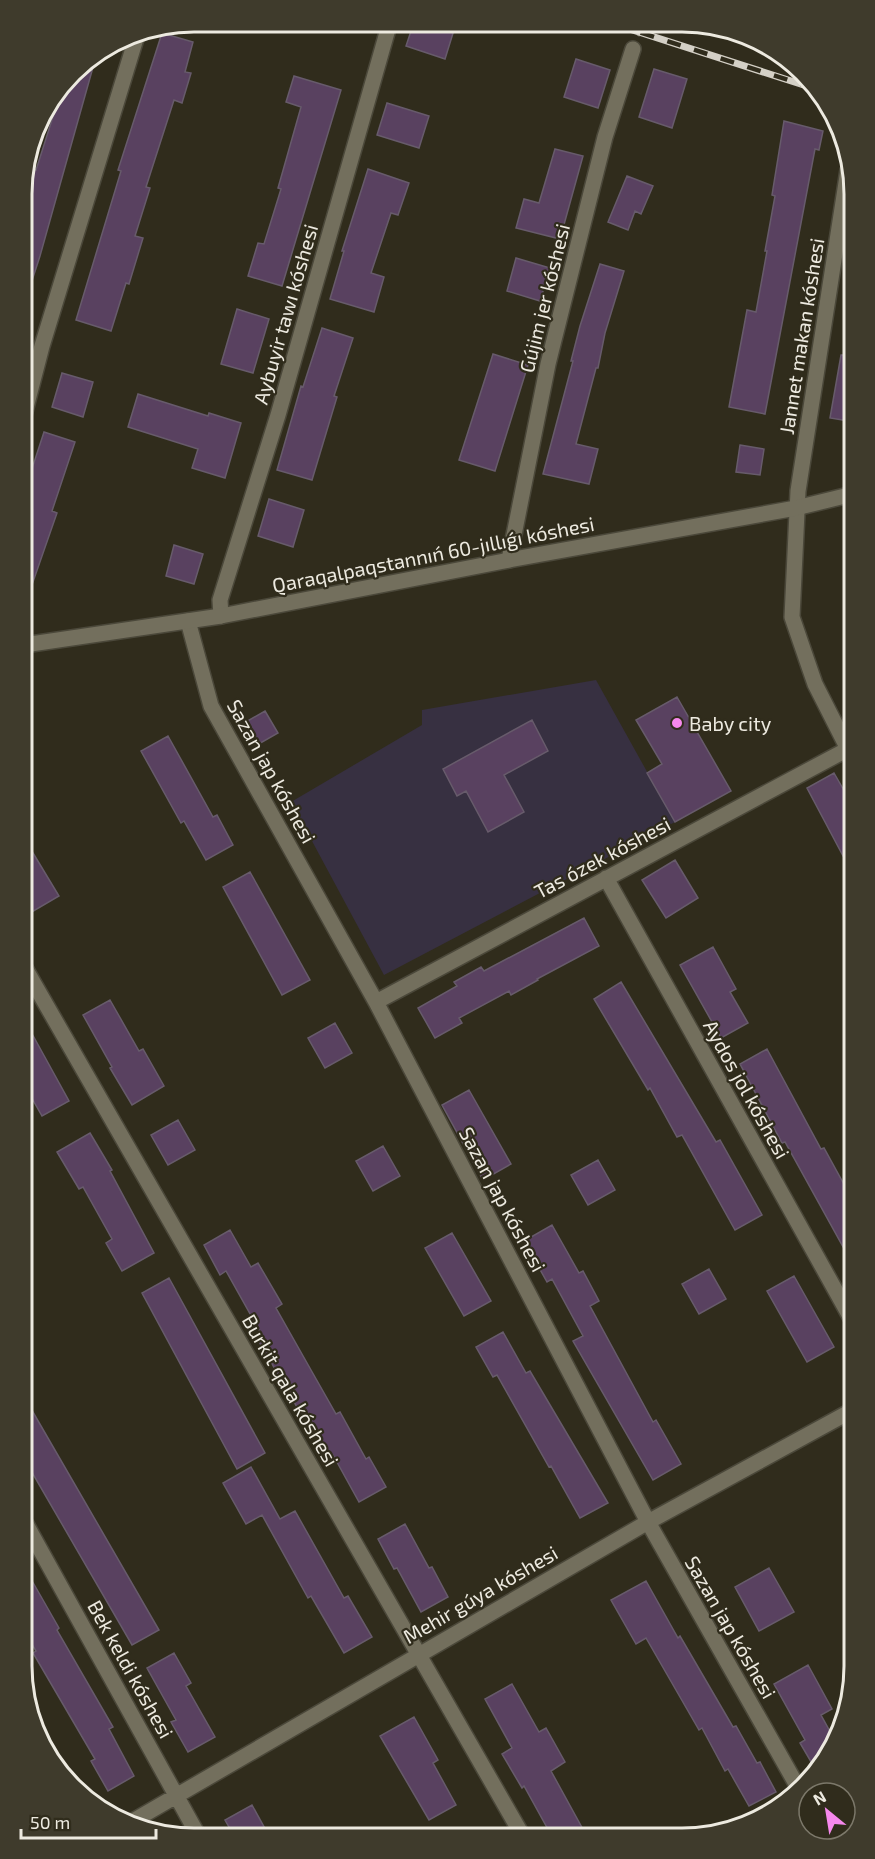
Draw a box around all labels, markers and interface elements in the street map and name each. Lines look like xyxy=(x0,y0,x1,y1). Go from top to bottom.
street label: Aybuyir tawı kóshesi xyxy=(248,221,322,407)
street label: Gújim jer kóshesi xyxy=(514,221,574,375)
street label: Jannet makan kóshesi xyxy=(774,236,828,436)
street label: Qaraqalpaqstannıń 60-jıllıǵı kóshesi xyxy=(270,511,596,597)
street label: Sazan jap kóshesi xyxy=(223,695,321,847)
place label: Baby city xyxy=(689,711,772,735)
marker: Baby city xyxy=(670,716,684,730)
street label: Tas ózek kóshesi xyxy=(530,811,674,903)
street label: Aydos jol kóshesi xyxy=(699,1015,795,1163)
street label: Sazan jap kóshesi xyxy=(455,1123,551,1275)
street label: Burkit qala kóshesi xyxy=(238,1310,344,1470)
street label: Mehir gúyа kóshesi xyxy=(398,1540,562,1648)
street label: Sazan jap kóshesi xyxy=(681,1552,781,1702)
street label: Bek keldi kóshesi xyxy=(83,1596,179,1742)
north arrow xyxy=(797,1781,857,1841)
text: N xyxy=(809,1786,829,1809)
scale bar xyxy=(21,1802,156,1840)
text: 50 m xyxy=(30,1811,70,1833)

